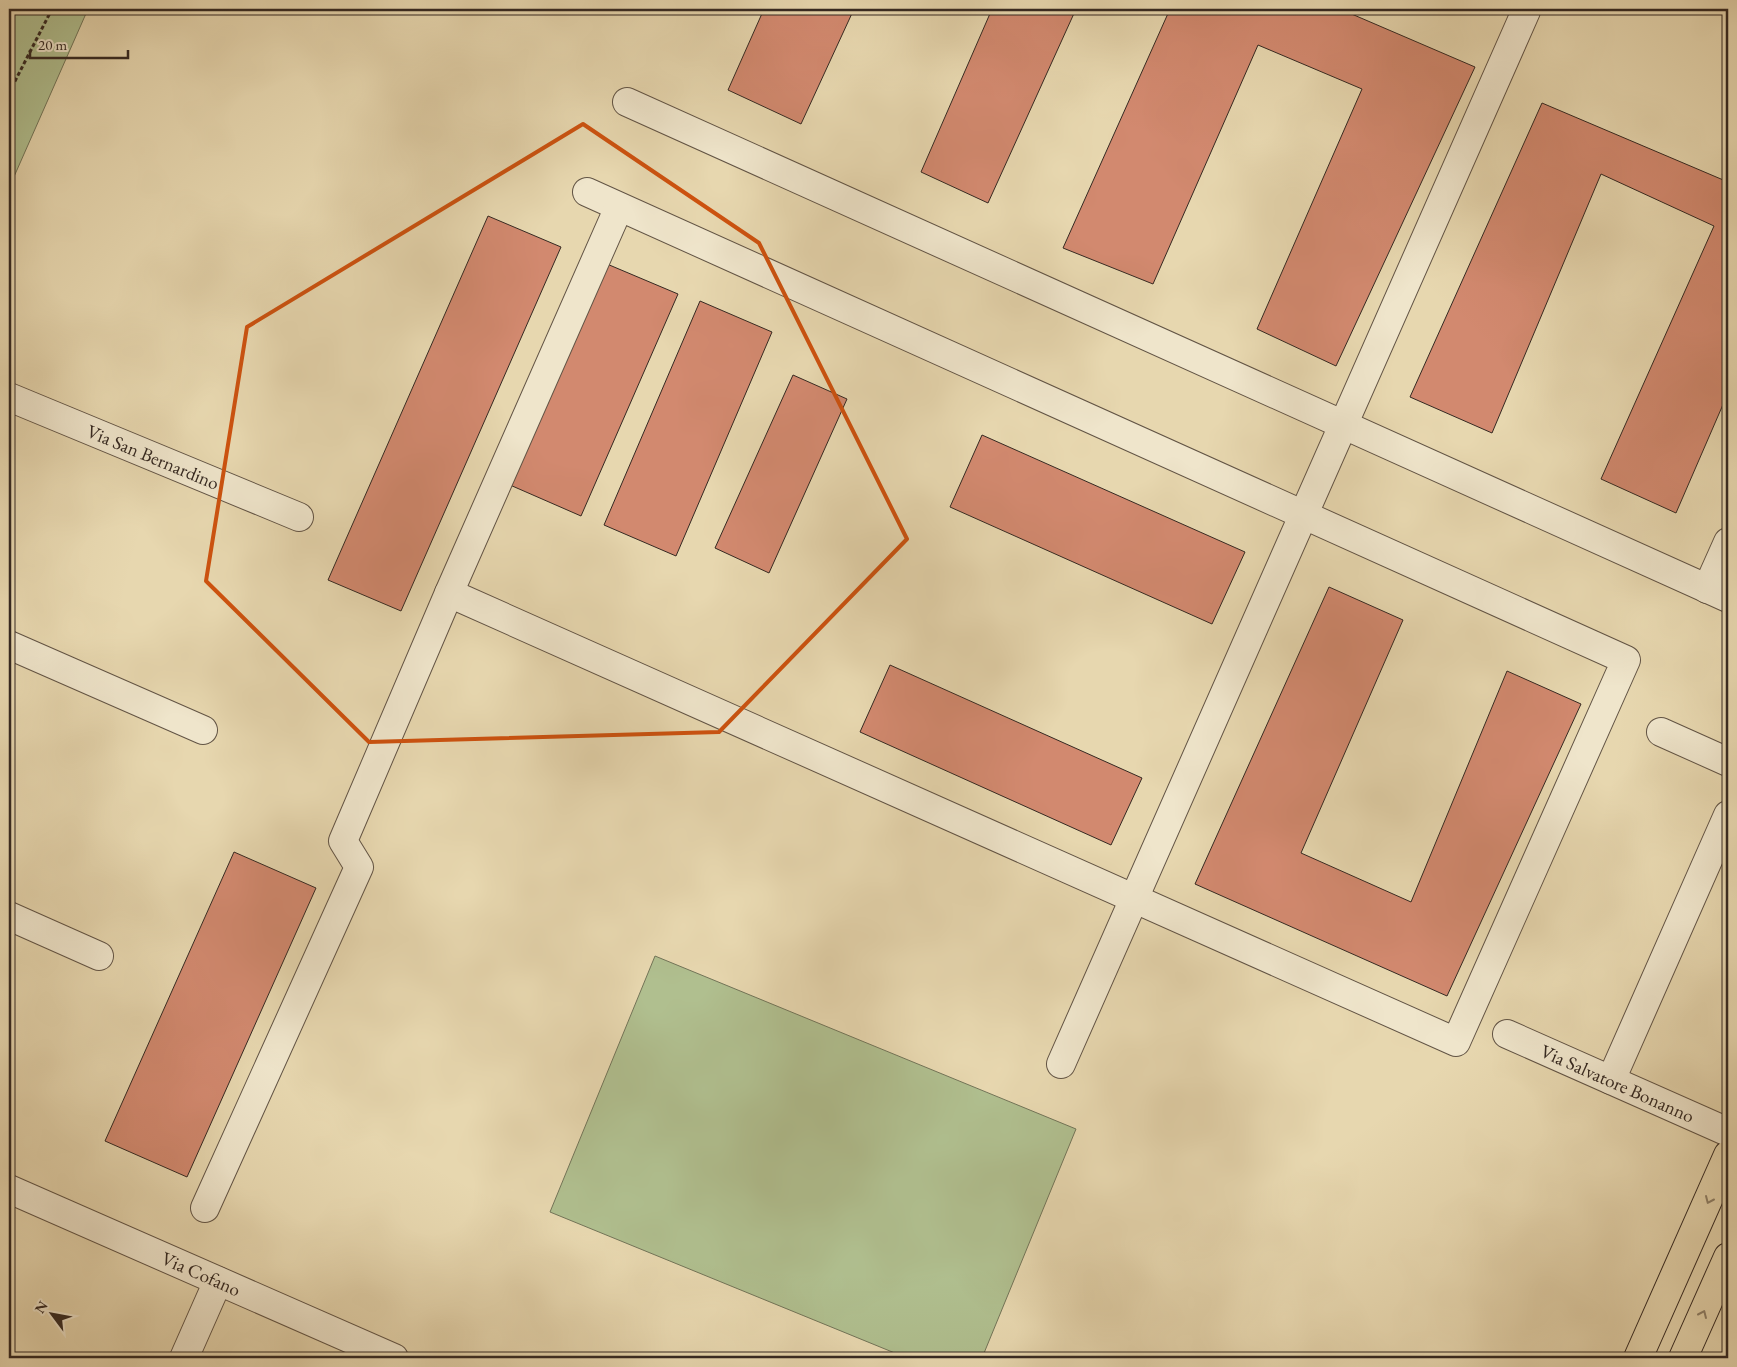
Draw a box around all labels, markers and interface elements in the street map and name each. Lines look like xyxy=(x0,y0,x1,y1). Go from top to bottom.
scale bar xyxy=(30,28,128,60)
text: 20 m xyxy=(38,35,67,54)
street label: Via San Bernardino xyxy=(83,419,223,496)
street label: Via Salvatore Bonanno xyxy=(1537,1038,1698,1129)
one-way arrow xyxy=(1704,1195,1715,1204)
street label: Via Cofano xyxy=(158,1246,245,1302)
north arrow xyxy=(28,1290,78,1340)
text: N xyxy=(30,1297,52,1317)
one-way arrow xyxy=(1697,1310,1708,1319)

